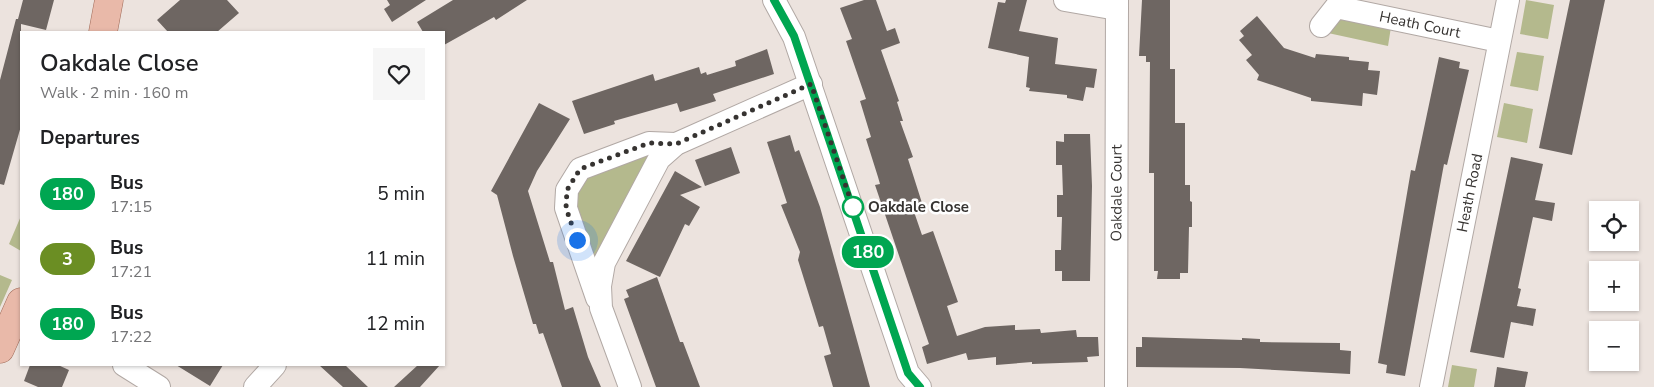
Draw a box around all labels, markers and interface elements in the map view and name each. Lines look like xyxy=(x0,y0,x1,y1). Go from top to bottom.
street label: Heath Court xyxy=(1378,6,1463,43)
text: Oakdale Close xyxy=(40,47,199,79)
button: heart xyxy=(373,48,425,100)
text: Walk · 2 min · 160 m xyxy=(40,82,188,104)
text: Departures xyxy=(40,125,140,151)
street label: Oakdale Court xyxy=(1106,144,1127,242)
street label: Heath Road xyxy=(1452,152,1487,234)
text: Bus xyxy=(110,170,143,196)
text: 5 min xyxy=(377,181,425,207)
text: 180 xyxy=(51,182,84,206)
text: 17:15 xyxy=(110,196,152,218)
marker: Oakdale Close xyxy=(842,196,864,218)
place label: Oakdale Close xyxy=(868,197,969,217)
map controls xyxy=(1589,201,1639,371)
button: locate xyxy=(1589,201,1639,251)
your location xyxy=(565,228,590,253)
text: Bus xyxy=(110,235,143,261)
line badge: 180 xyxy=(839,236,897,268)
text: 180 xyxy=(852,240,884,264)
text: 11 min xyxy=(366,246,425,272)
text: 3 xyxy=(62,247,73,271)
text: 17:21 xyxy=(110,261,152,283)
button: + xyxy=(1589,261,1639,311)
text: Bus xyxy=(110,300,143,326)
text: 12 min xyxy=(366,311,425,337)
text: 180 xyxy=(51,312,84,336)
button: − xyxy=(1589,321,1639,371)
text: 17:22 xyxy=(110,326,152,348)

